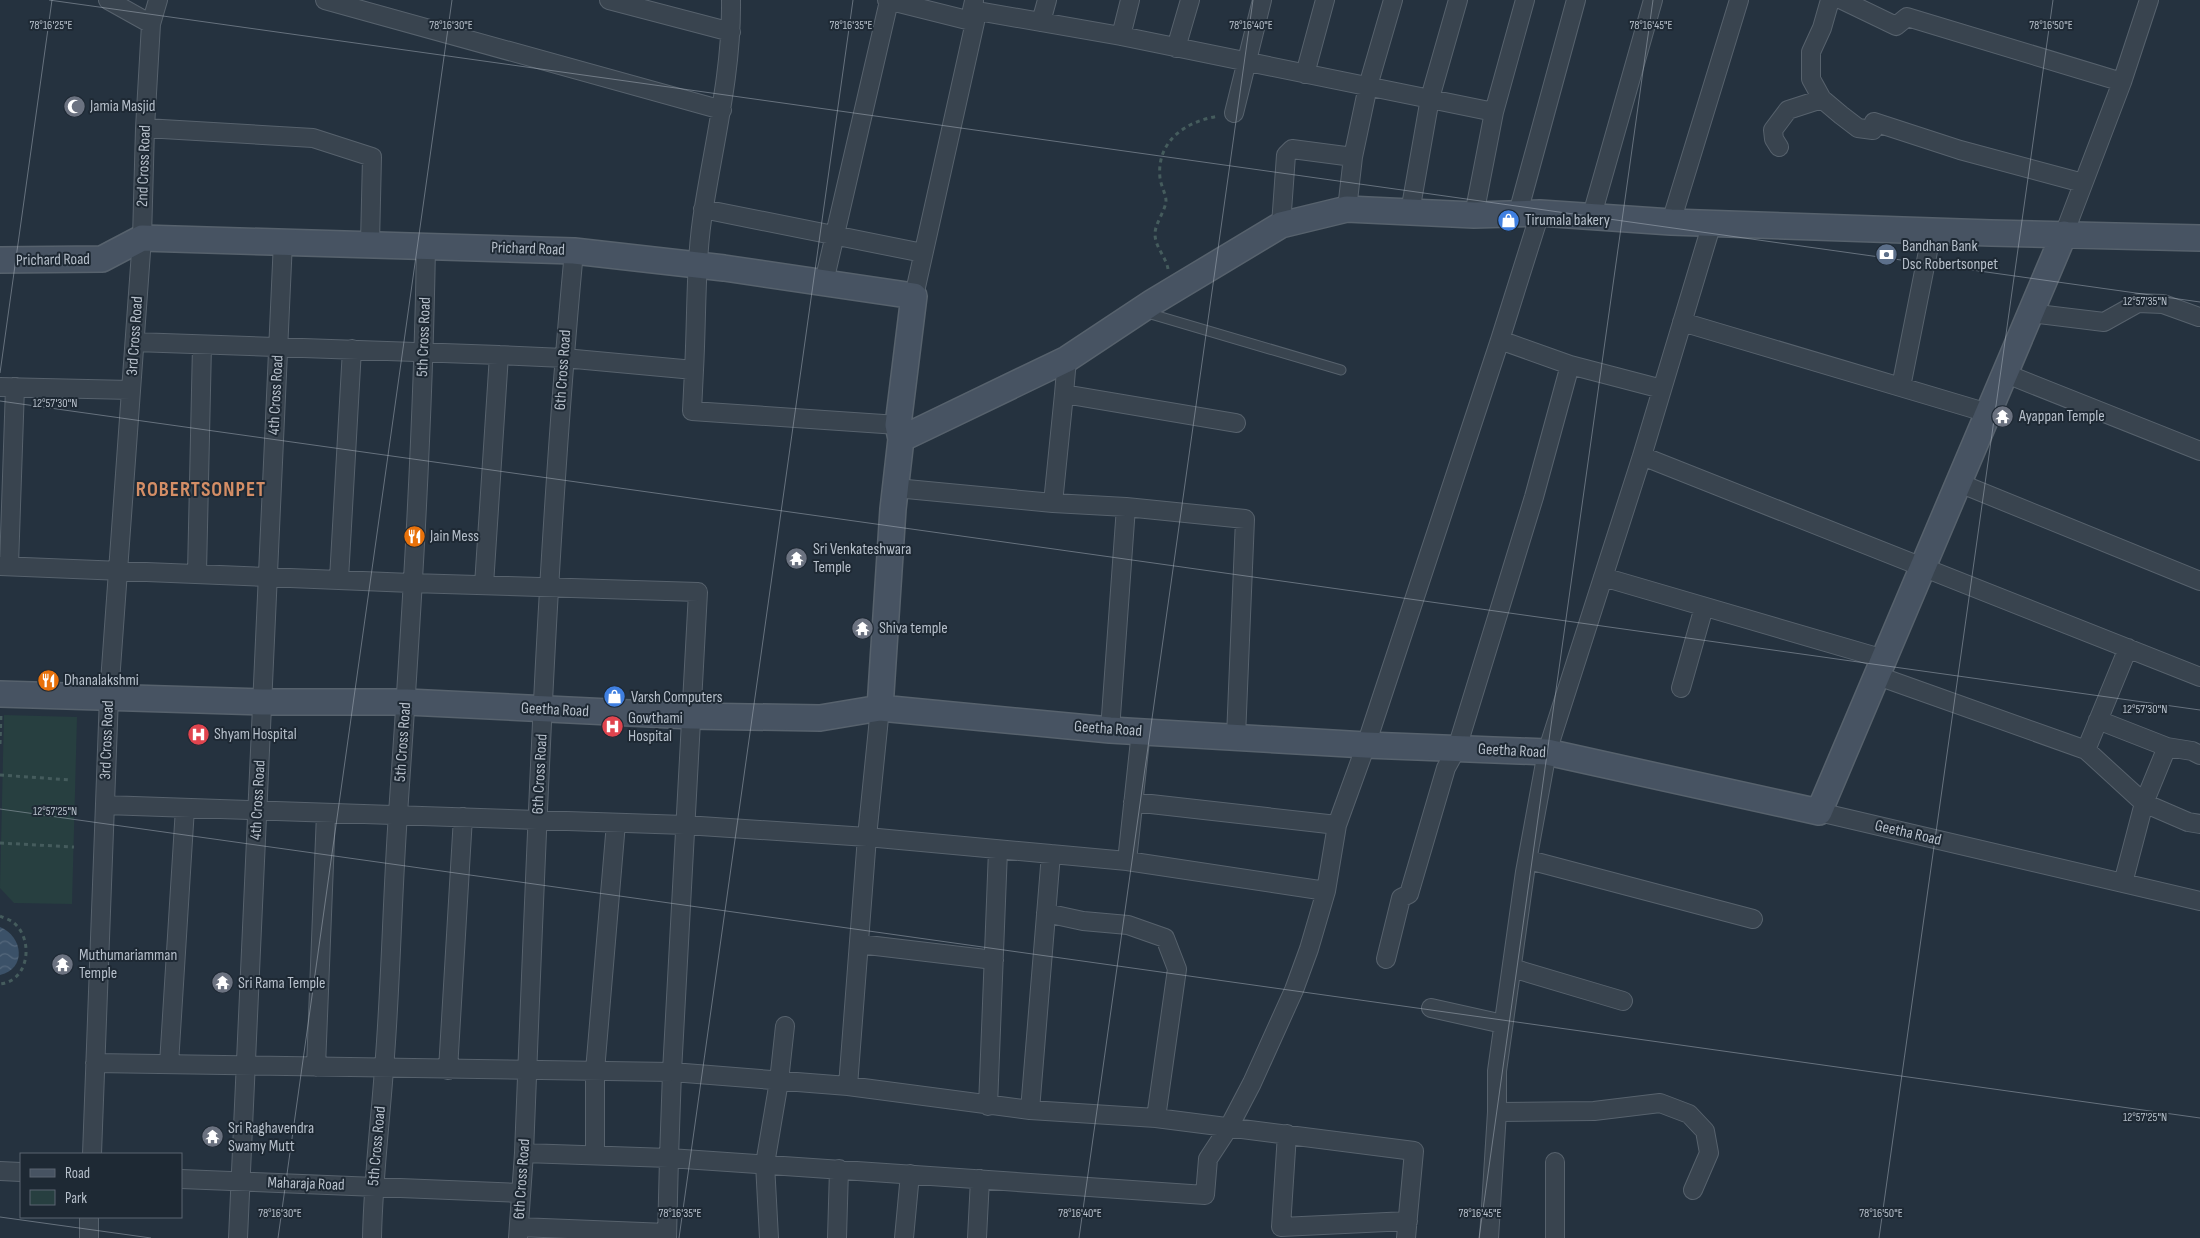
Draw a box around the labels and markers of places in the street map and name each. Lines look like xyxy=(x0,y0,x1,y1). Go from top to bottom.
mosque icon: Jamia Masjid xyxy=(62,94,86,118)
place label: Jamia Masjid xyxy=(89,97,155,116)
shop icon: Tirumala bakery xyxy=(1497,208,1521,232)
place label: Tirumala bakery xyxy=(1525,211,1610,230)
place label: Bandhan Bank Dsc Robertsonpet xyxy=(1902,237,1998,274)
bank icon: Bandhan Bank Dsc Robertsonpet xyxy=(1874,243,1898,267)
temple icon: Ayappan Temple xyxy=(1991,404,2015,428)
place label: Ayappan Temple xyxy=(2018,407,2105,426)
restaurant icon: Jain Mess xyxy=(402,524,426,548)
place label: Jain Mess xyxy=(429,527,479,546)
place label: Sri Venkateshwara Temple xyxy=(813,540,911,577)
temple icon: Sri Venkateshwara Temple xyxy=(785,546,809,570)
temple icon: Shiva temple xyxy=(851,616,875,640)
place label: Shiva temple xyxy=(879,619,948,638)
restaurant icon: Dhanalakshmi xyxy=(36,668,60,692)
place label: Dhanalakshmi xyxy=(64,671,139,690)
shop icon: Varsh Computers xyxy=(603,685,627,709)
place label: Varsh Computers xyxy=(631,688,723,707)
place label: Gowthami Hospital xyxy=(628,709,683,746)
hospital icon: Gowthami Hospital xyxy=(600,715,624,739)
hospital icon: Shyam Hospital xyxy=(186,722,210,746)
place label: Shyam Hospital xyxy=(214,725,297,744)
place label: Muthumariamman Temple xyxy=(79,946,177,983)
temple icon: Muthumariamman Temple xyxy=(51,952,75,976)
temple icon: Sri Rama Temple xyxy=(210,971,234,995)
place label: Sri Rama Temple xyxy=(238,974,325,993)
place label: Sri Raghavendra Swamy Mutt xyxy=(228,1119,314,1156)
temple icon: Sri Raghavendra Swamy Mutt xyxy=(200,1125,224,1149)

